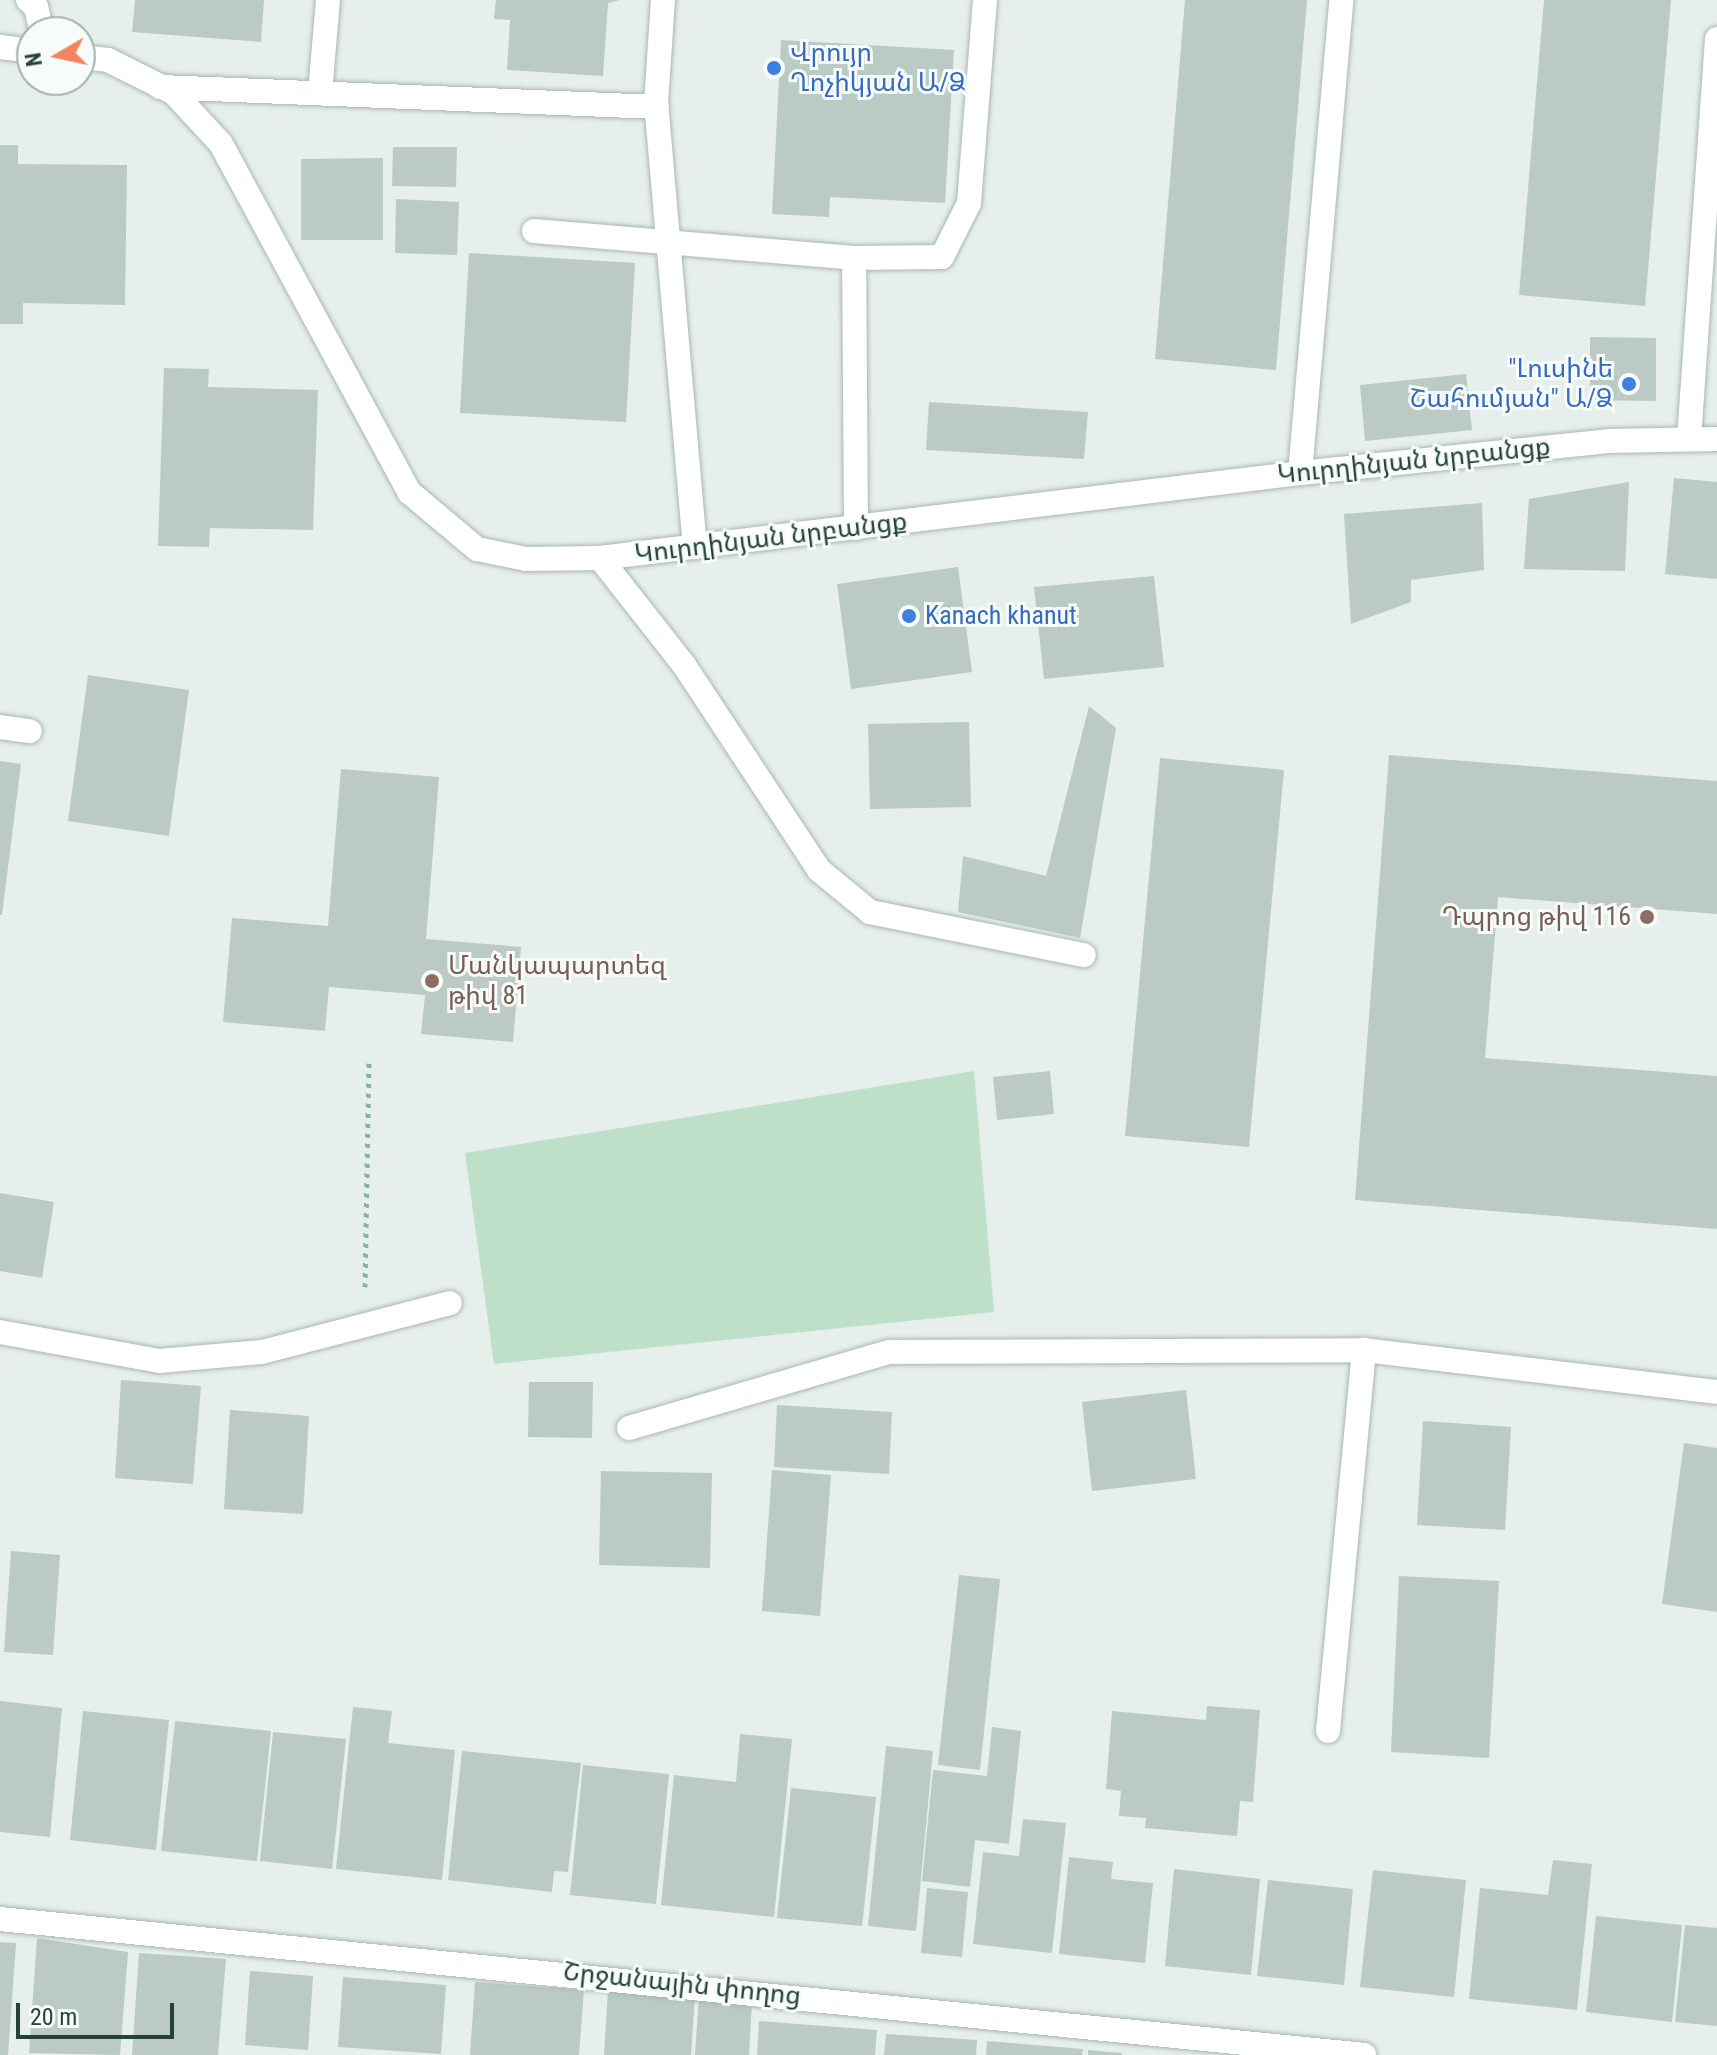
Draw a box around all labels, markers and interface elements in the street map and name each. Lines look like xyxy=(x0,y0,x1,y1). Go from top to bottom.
north arrow xyxy=(16,16,96,96)
place label: Վրույր Ղոչիկյան Ա/Ձ xyxy=(790,37,966,98)
text: N xyxy=(20,51,47,68)
marker: Վրույր Ղոչիկյան Ա/Ձ xyxy=(765,59,783,77)
place label: "Լուսինե Շահումյան" Ա/Ձ xyxy=(1409,353,1613,414)
marker: "Լուսինե Շահումյան" Ա/Ձ xyxy=(1620,375,1638,393)
street label: Կուրղինյան նրբանցք xyxy=(1276,431,1552,491)
street label: Կուրղինյան նրբանցք xyxy=(633,506,909,570)
place label: Kanach khanut xyxy=(925,600,1077,632)
marker: Kanach khanut xyxy=(900,607,918,625)
place label: Դպրոց թիվ 116 xyxy=(1442,901,1631,933)
marker: Դպրոց թիվ 116 xyxy=(1638,908,1656,926)
place label: Մանկապարտեզ թիվ 81 xyxy=(448,950,666,1012)
marker: Մանկապարտեզ թիվ 81 xyxy=(423,972,441,990)
street label: Շրջանային փողոց xyxy=(561,1956,803,2012)
scale bar xyxy=(20,1987,178,2037)
text: 20 m xyxy=(30,2003,77,2031)

